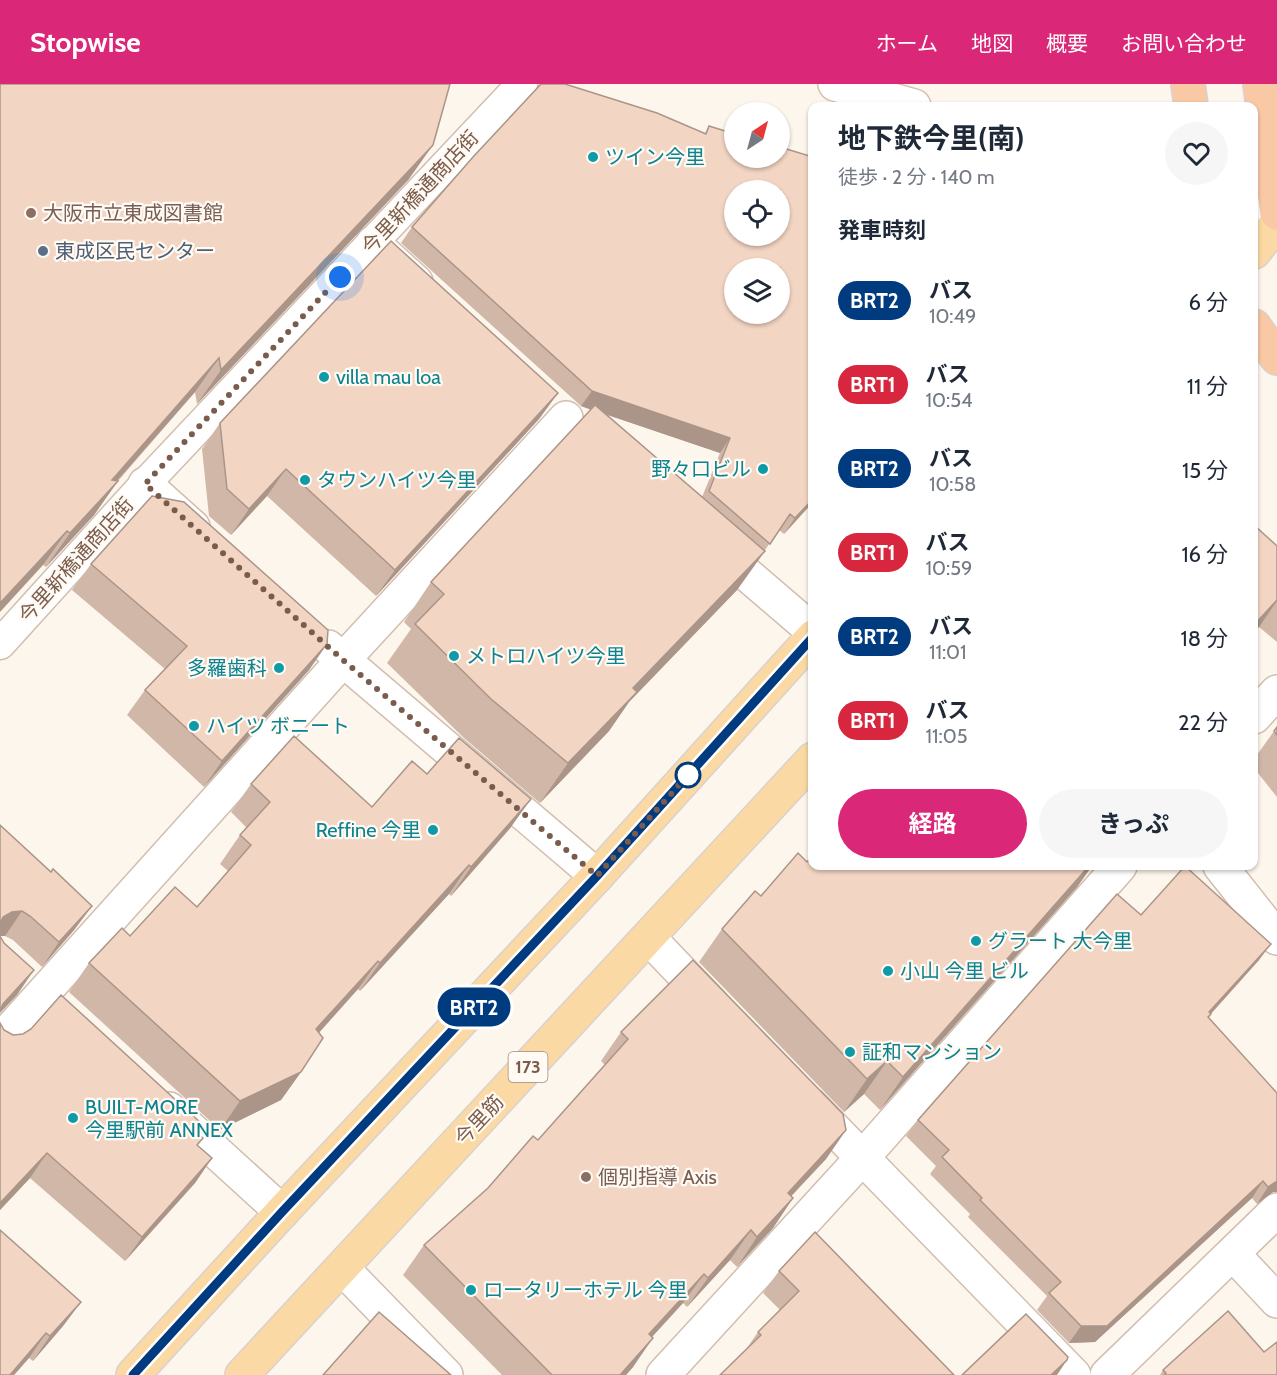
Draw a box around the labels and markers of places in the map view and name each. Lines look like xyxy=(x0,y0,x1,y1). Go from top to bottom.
place label: ツイン今里 xyxy=(605,145,705,169)
marker: ツイン今里 xyxy=(586,150,600,164)
place label: 大阪市立東成図書館 xyxy=(43,201,223,225)
marker: 大阪市立東成図書館 xyxy=(24,206,38,220)
place label: 東成区民センター xyxy=(55,239,215,263)
marker: 東成区民センター xyxy=(36,244,50,258)
place label: villa mau loa xyxy=(336,365,441,389)
marker: villa mau loa xyxy=(317,370,331,384)
place label: 野々口ビル xyxy=(651,457,751,481)
marker: 野々口ビル xyxy=(756,462,770,476)
place label: タウンハイツ今里 xyxy=(317,468,477,492)
marker: タウンハイツ今里 xyxy=(298,473,312,487)
place label: メトロハイツ今里 xyxy=(466,644,626,668)
marker: メトロハイツ今里 xyxy=(447,649,461,663)
place label: 多羅歯科 xyxy=(187,656,267,680)
marker: 多羅歯科 xyxy=(272,661,286,675)
place label: ハイツ ボニート xyxy=(206,714,350,738)
marker: ハイツ ボニート xyxy=(187,719,201,733)
unlabelled marker xyxy=(675,762,701,788)
place label: Reffine 今里 xyxy=(316,818,421,842)
marker: Reffine 今里 xyxy=(426,823,440,837)
place label: グラート 大今里 xyxy=(988,929,1133,953)
marker: グラート 大今里 xyxy=(969,934,983,948)
place label: 小山 今里 ビル xyxy=(900,959,1029,983)
marker: 小山 今里 ビル xyxy=(881,964,895,978)
place label: 証和マンション xyxy=(862,1040,1002,1064)
marker: 証和マンション xyxy=(843,1045,857,1059)
place label: BUILT-MORE 今里駅前 ANNEX xyxy=(85,1095,233,1142)
marker: BUILT-MORE 今里駅前 ANNEX xyxy=(66,1111,80,1125)
place label: 個別指導 Axis xyxy=(598,1165,717,1189)
marker: 個別指導 Axis xyxy=(579,1170,593,1184)
place label: ロータリーホテル 今里 xyxy=(483,1278,688,1302)
marker: ロータリーホテル 今里 xyxy=(464,1283,478,1297)

